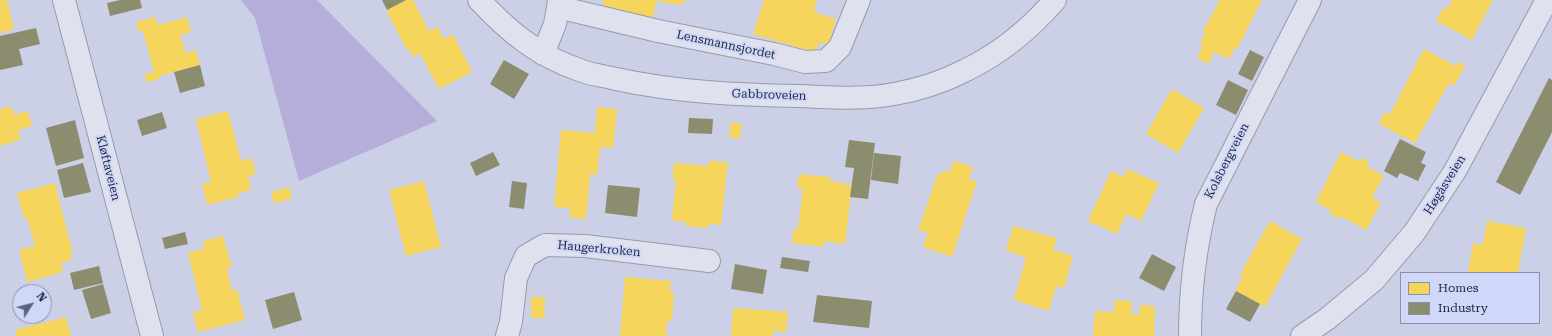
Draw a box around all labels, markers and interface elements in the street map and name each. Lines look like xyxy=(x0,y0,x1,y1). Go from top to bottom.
street label: Lensmannsjordet xyxy=(675,27,777,63)
street label: Gabbroveien xyxy=(731,86,807,104)
street label: Kolsbergveien xyxy=(1202,121,1252,201)
street label: Kløftaveien xyxy=(93,134,123,202)
street label: Høgåsveien xyxy=(1421,153,1469,217)
street label: Haugerkroken xyxy=(557,238,641,260)
legend xyxy=(1400,272,1540,324)
text: Homes xyxy=(1438,281,1478,295)
north arrow xyxy=(12,284,52,324)
text: N xyxy=(34,290,49,304)
text: Industry xyxy=(1438,301,1488,315)

